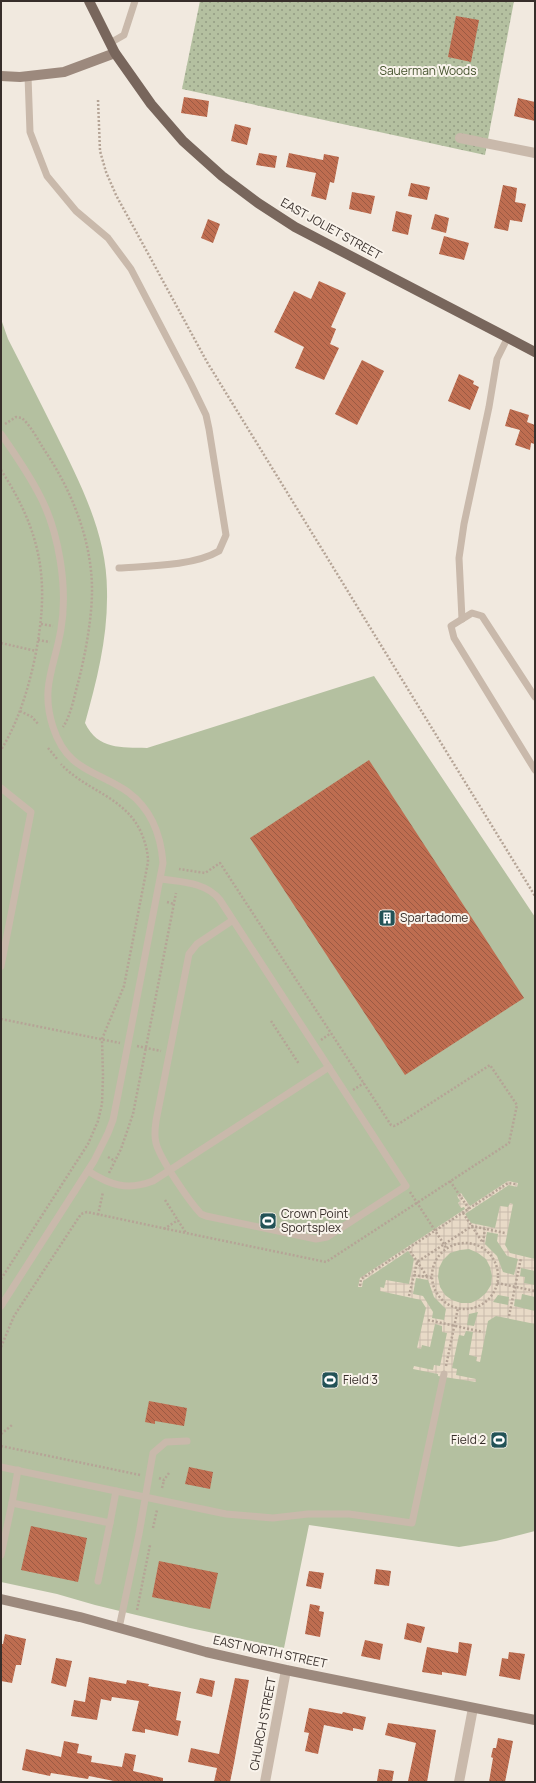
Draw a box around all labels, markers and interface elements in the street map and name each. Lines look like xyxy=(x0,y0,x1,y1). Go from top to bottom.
park label: Sauerman Woods xyxy=(379,62,477,79)
street label: EAST JOLIET STREET xyxy=(278,194,385,264)
building icon: Spartadome xyxy=(377,908,397,928)
place label: Spartadome xyxy=(400,909,468,926)
place label: Crown Point Sportsplex xyxy=(281,1205,349,1236)
sports icon: Crown Point Sportsplex xyxy=(258,1211,278,1231)
sports icon: Field 3 xyxy=(320,1370,340,1390)
place label: Field 3 xyxy=(343,1371,378,1388)
sports icon: Field 2 xyxy=(489,1430,509,1450)
place label: Field 2 xyxy=(451,1431,486,1448)
street label: EAST NORTH STREET xyxy=(212,1631,329,1672)
street label: CHURCH STREET xyxy=(245,1675,280,1772)

